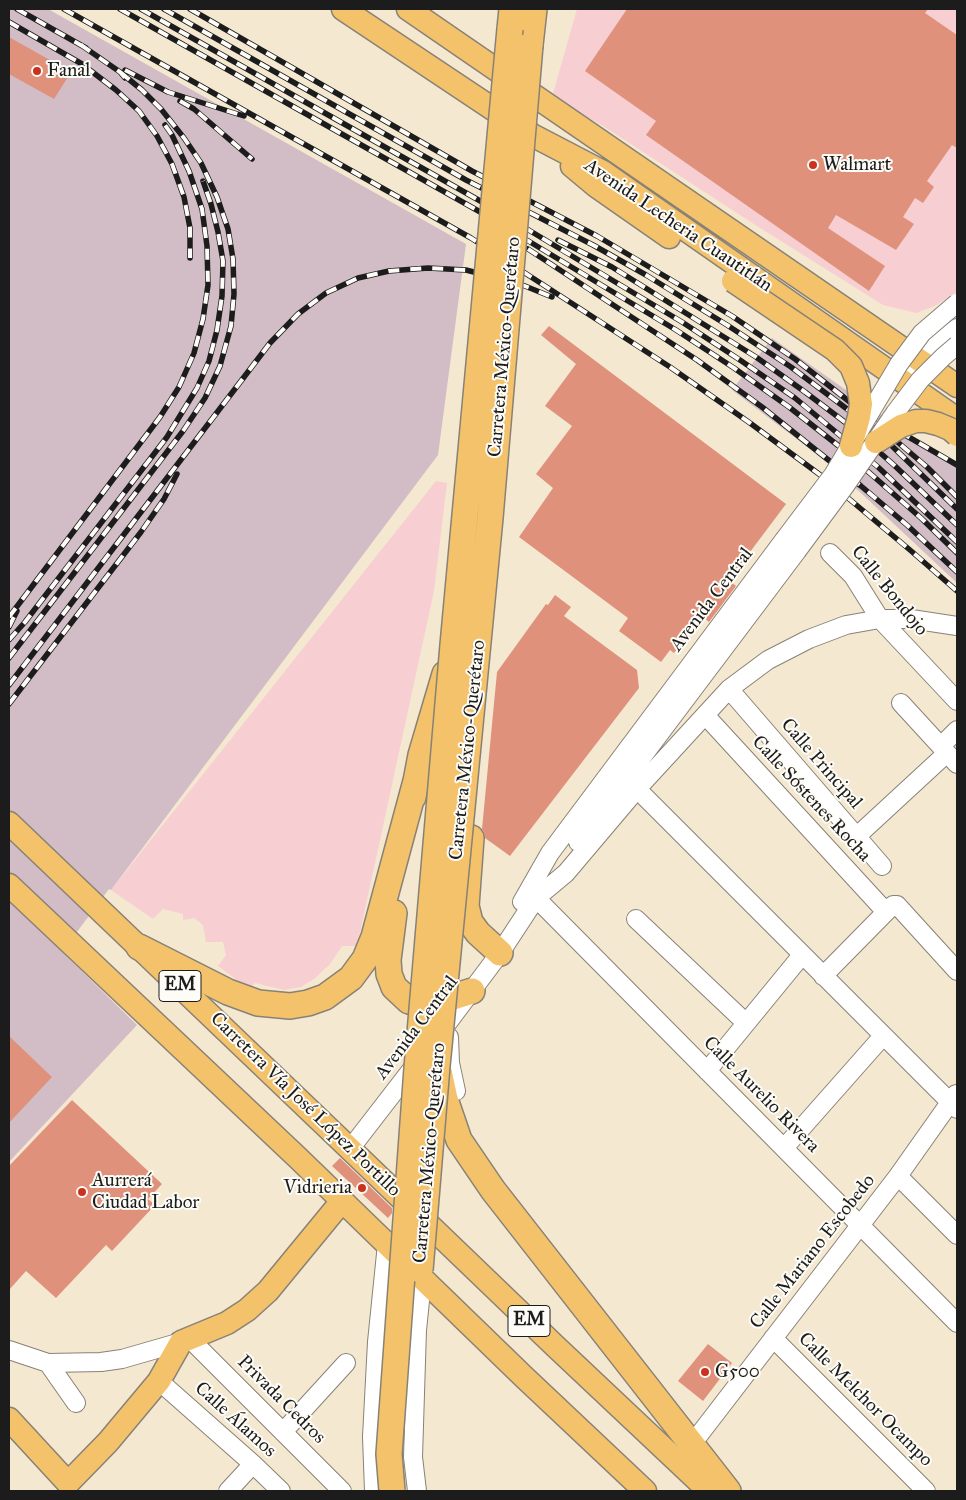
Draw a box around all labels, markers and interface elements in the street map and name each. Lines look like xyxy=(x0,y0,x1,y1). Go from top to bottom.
place label: Fanal xyxy=(47,60,90,82)
marker: Fanal xyxy=(31,65,43,77)
street label: Avenida Lecheria Cuautitlán xyxy=(580,154,776,298)
place label: Walmart xyxy=(823,154,891,176)
marker: Walmart xyxy=(807,159,819,171)
street label: Carretera México-Querétaro xyxy=(484,236,526,458)
street label: Calle Bondojo xyxy=(846,541,932,641)
street label: Avenida Central xyxy=(666,544,758,656)
street label: Carretera México-Querétaro xyxy=(445,639,491,861)
street label: Calle Principal xyxy=(775,714,867,814)
street label: Calle Sóstenes Rocha xyxy=(747,731,875,867)
road number: EM xyxy=(159,970,201,1001)
street label: Avenida Central xyxy=(371,972,463,1084)
street label: Carretera Vía José López Portillo xyxy=(205,1008,405,1202)
street label: Calle Aurelio Rivera xyxy=(698,1032,824,1158)
street label: Carretera México-Querétaro xyxy=(409,1042,451,1264)
place label: Aurrerá Ciudad Labor xyxy=(92,1170,199,1214)
street label: Calle Mariano Escobedo xyxy=(746,1170,880,1334)
place label: Vidrieria xyxy=(284,1177,352,1199)
marker: Vidrieria xyxy=(356,1182,368,1194)
marker: Aurrerá Ciudad Labor xyxy=(76,1186,88,1198)
road number: EM xyxy=(508,1305,550,1336)
street label: Calle Melchor Ocampo xyxy=(793,1328,937,1472)
street label: Privada Cedros xyxy=(232,1351,330,1449)
place label: G500 xyxy=(715,1361,760,1383)
marker: G500 xyxy=(699,1366,711,1378)
street label: Calle Álamos xyxy=(190,1378,280,1462)

